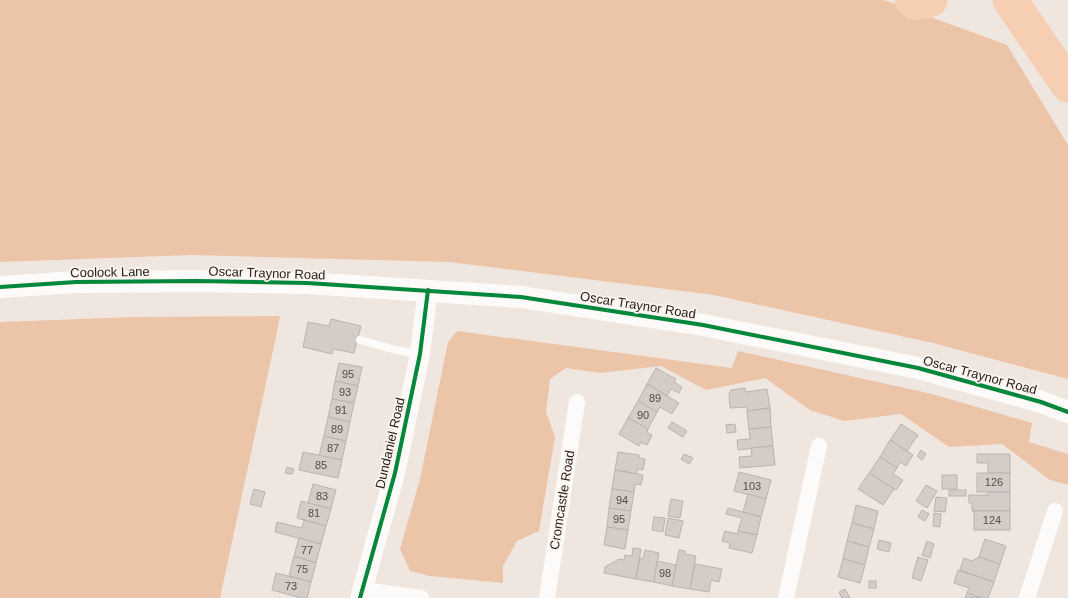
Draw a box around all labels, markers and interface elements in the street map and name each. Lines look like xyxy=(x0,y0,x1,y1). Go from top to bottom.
street label: Oscar Traynor Road xyxy=(208,263,326,283)
street label: Coolock Lane xyxy=(70,264,150,280)
street label: Oscar Traynor Road xyxy=(579,288,697,322)
street label: Oscar Traynor Road xyxy=(922,353,1038,397)
house number: 95 xyxy=(342,368,354,380)
house number: 93 xyxy=(339,386,351,398)
house number: 89 xyxy=(649,392,661,404)
street label: Dundaniel Road xyxy=(372,396,408,490)
house number: 91 xyxy=(335,404,347,416)
house number: 90 xyxy=(637,409,649,421)
house number: 89 xyxy=(331,423,343,435)
house number: 87 xyxy=(327,442,339,454)
street label: Cromcastle Road xyxy=(547,449,577,551)
house number: 85 xyxy=(315,459,327,471)
house number: 126 xyxy=(985,476,1003,488)
house number: 103 xyxy=(743,480,761,492)
house number: 83 xyxy=(316,490,328,502)
house number: 94 xyxy=(616,494,628,506)
house number: 81 xyxy=(308,507,320,519)
house number: 95 xyxy=(613,513,625,525)
house number: 124 xyxy=(983,514,1001,526)
house number: 77 xyxy=(301,544,313,556)
house number: 75 xyxy=(296,563,308,575)
house number: 98 xyxy=(659,567,671,579)
house number: 73 xyxy=(285,580,297,592)

